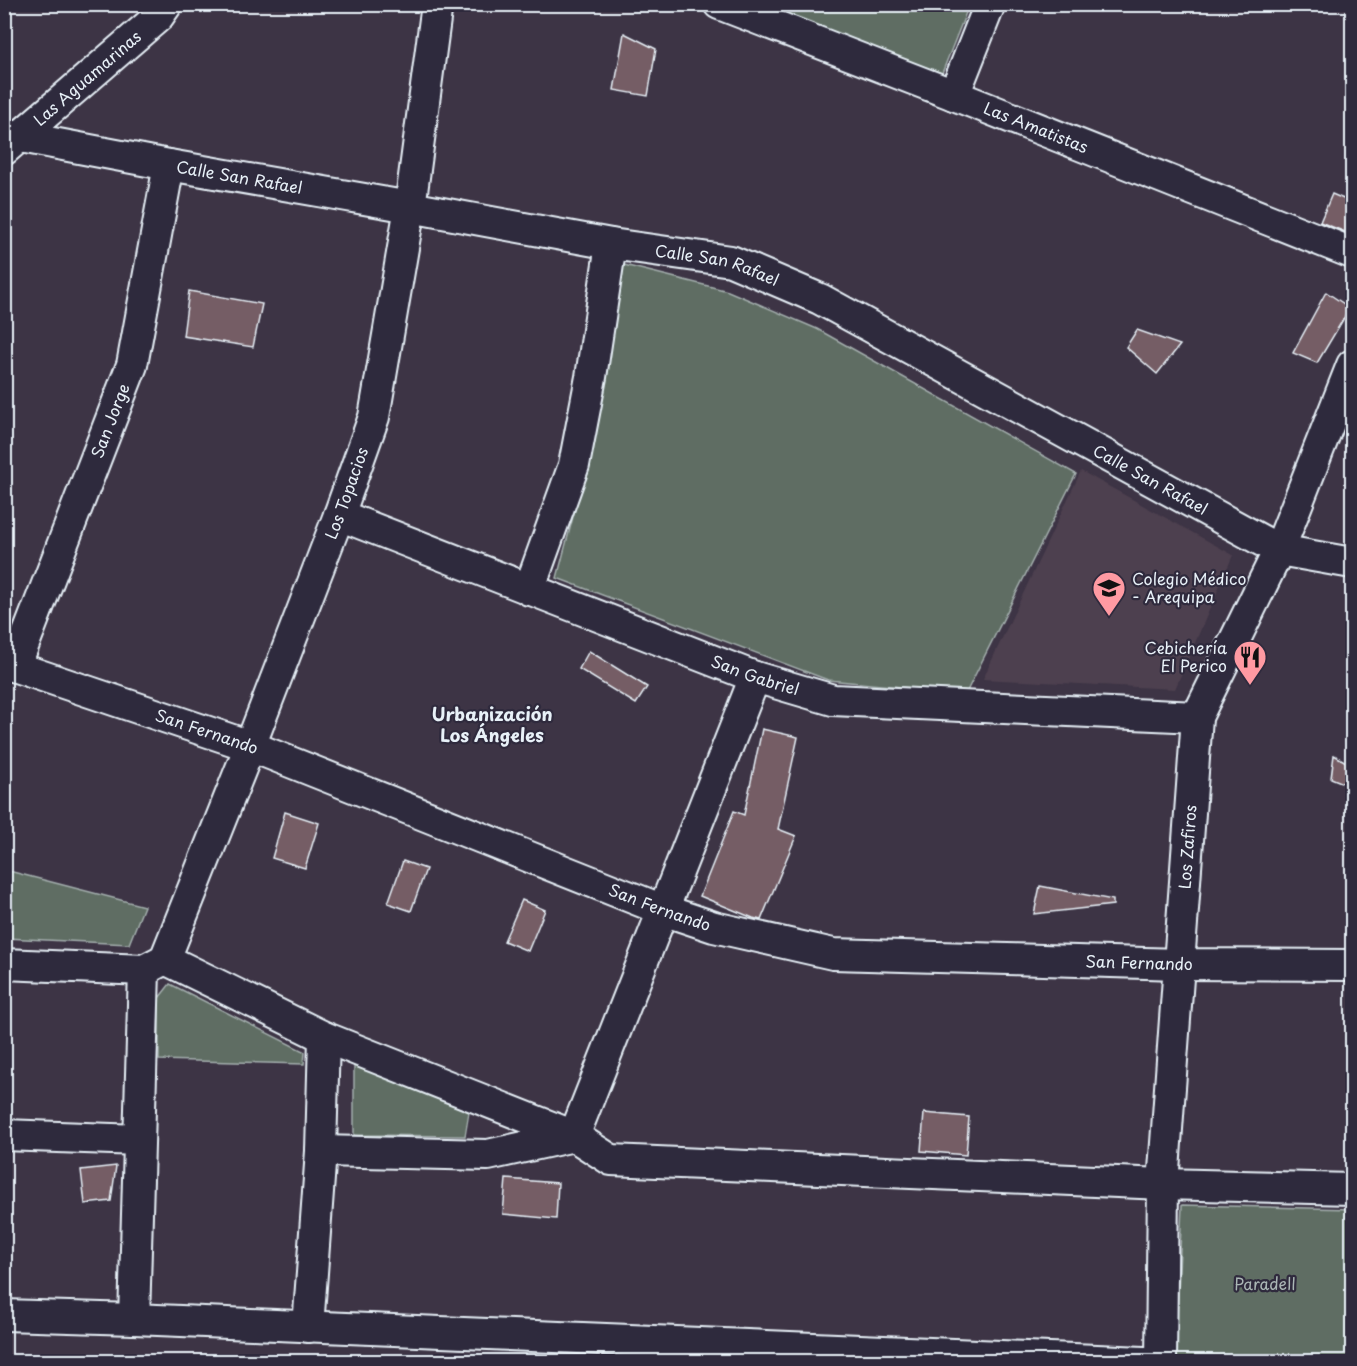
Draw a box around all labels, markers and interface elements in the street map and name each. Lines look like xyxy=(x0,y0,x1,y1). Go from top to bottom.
street label: Las Aguamarinas xyxy=(27,24,146,131)
street label: Las Amatistas xyxy=(980,95,1092,158)
street label: Calle San Rafael xyxy=(175,153,304,199)
street label: Calle San Rafael xyxy=(654,237,783,291)
street label: San Jorge xyxy=(84,380,135,461)
street label: Calle San Rafael xyxy=(1089,438,1212,520)
street label: Los Topacios xyxy=(318,444,373,542)
place label: Colegio Médico - Arequipa xyxy=(1132,566,1246,608)
school or university icon: Colegio Médico - Arequipa xyxy=(1091,570,1127,617)
place label: Cebichería El Perico xyxy=(1145,635,1227,677)
restaurant icon: Cebichería El Perico xyxy=(1232,639,1268,686)
street label: San Gabriel xyxy=(708,648,802,700)
district label: Urbanización Los Ángeles xyxy=(431,700,553,748)
street label: San Fernando xyxy=(152,702,262,759)
street label: Los Zafiros xyxy=(1172,804,1202,890)
street label: San Fernando xyxy=(605,877,714,936)
street label: San Fernando xyxy=(1085,948,1193,975)
park label: Paradell xyxy=(1234,1271,1296,1295)

